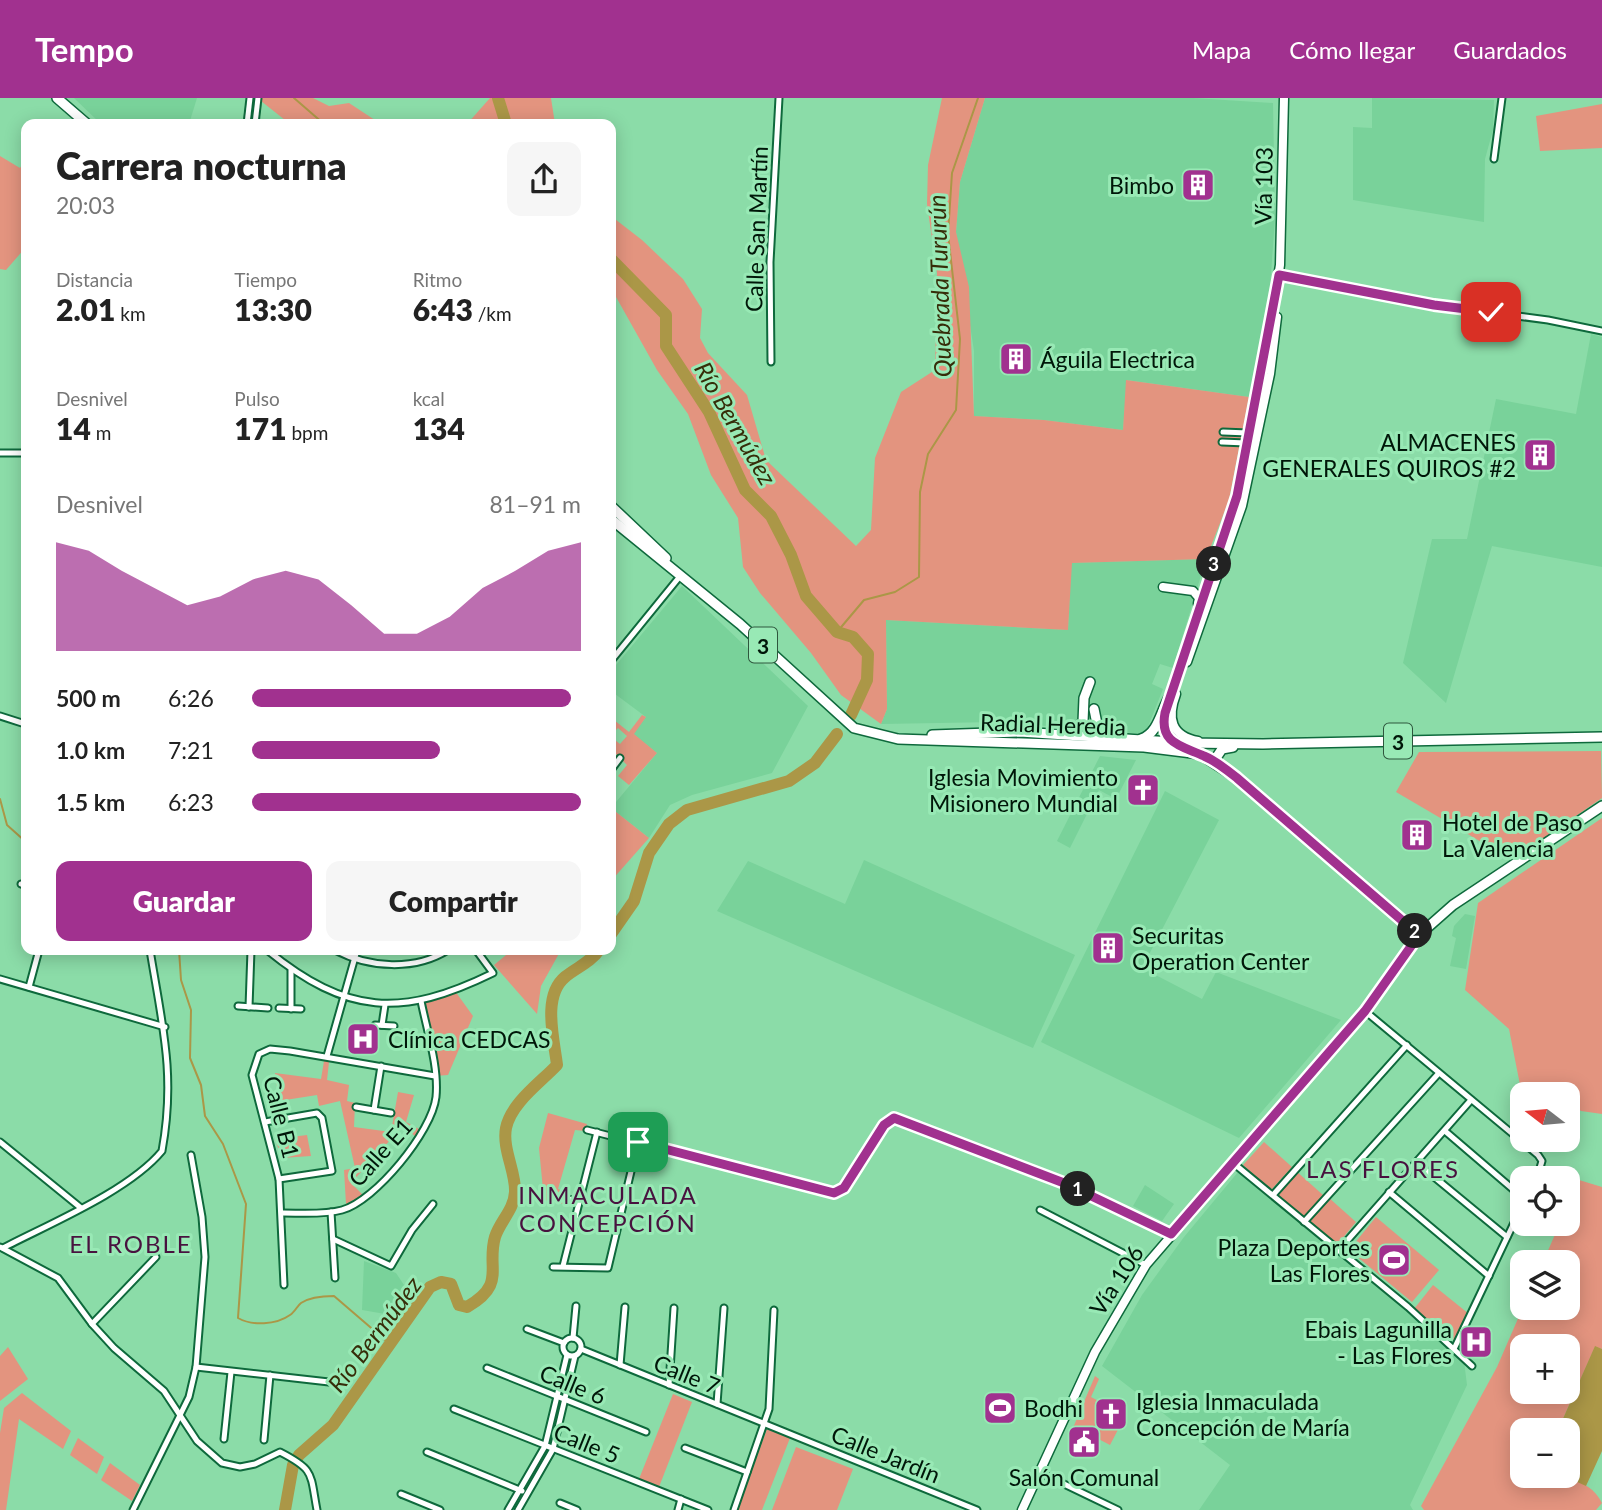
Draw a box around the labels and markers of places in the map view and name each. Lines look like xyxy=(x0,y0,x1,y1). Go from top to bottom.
building icon: Bimbo xyxy=(1179,166,1217,204)
place label: Bimbo xyxy=(1109,171,1174,199)
pin xyxy=(1461,282,1521,342)
building icon: Águila Electrica xyxy=(997,340,1035,378)
place label: Águila Electrica xyxy=(1040,345,1195,373)
place label: ALMACENES GENERALES QUIROS #2 xyxy=(1262,428,1516,482)
building icon: ALMACENES GENERALES QUIROS #2 xyxy=(1521,436,1559,474)
pin: 3 xyxy=(1196,546,1232,582)
place label: Iglesia Movimiento Misionero Mundial xyxy=(928,763,1118,817)
church icon: Iglesia Movimiento Misionero Mundial xyxy=(1124,771,1162,809)
place label: Hotel de Paso La Valencia xyxy=(1442,808,1582,862)
building icon: Hotel de Paso La Valencia xyxy=(1398,816,1436,854)
pin: 2 xyxy=(1398,914,1432,948)
place label: Securitas Operation Center xyxy=(1132,921,1310,975)
building icon: Securitas Operation Center xyxy=(1089,929,1127,967)
hospital icon: Clínica CEDCAS xyxy=(344,1020,382,1058)
place label: Clínica CEDCAS xyxy=(388,1025,551,1053)
pin xyxy=(608,1112,668,1172)
pin: 1 xyxy=(1060,1172,1096,1206)
place label: Plaza Deportes Las Flores xyxy=(1218,1233,1370,1287)
sports icon: Plaza Deportes Las Flores xyxy=(1375,1241,1413,1279)
place label: Ebais Lagunilla - Las Flores xyxy=(1304,1315,1452,1369)
hospital icon: Ebais Lagunilla - Las Flores xyxy=(1457,1323,1495,1361)
place label: Iglesia Inmaculada Concepción de María xyxy=(1136,1387,1350,1441)
sports icon: Bodhi xyxy=(981,1389,1019,1427)
place label: Bodhi xyxy=(1024,1394,1083,1422)
church icon: Iglesia Inmaculada Concepción de María xyxy=(1092,1395,1130,1433)
public building icon: Salón Comunal xyxy=(1065,1423,1103,1461)
place label: Salón Comunal xyxy=(1009,1463,1159,1491)

